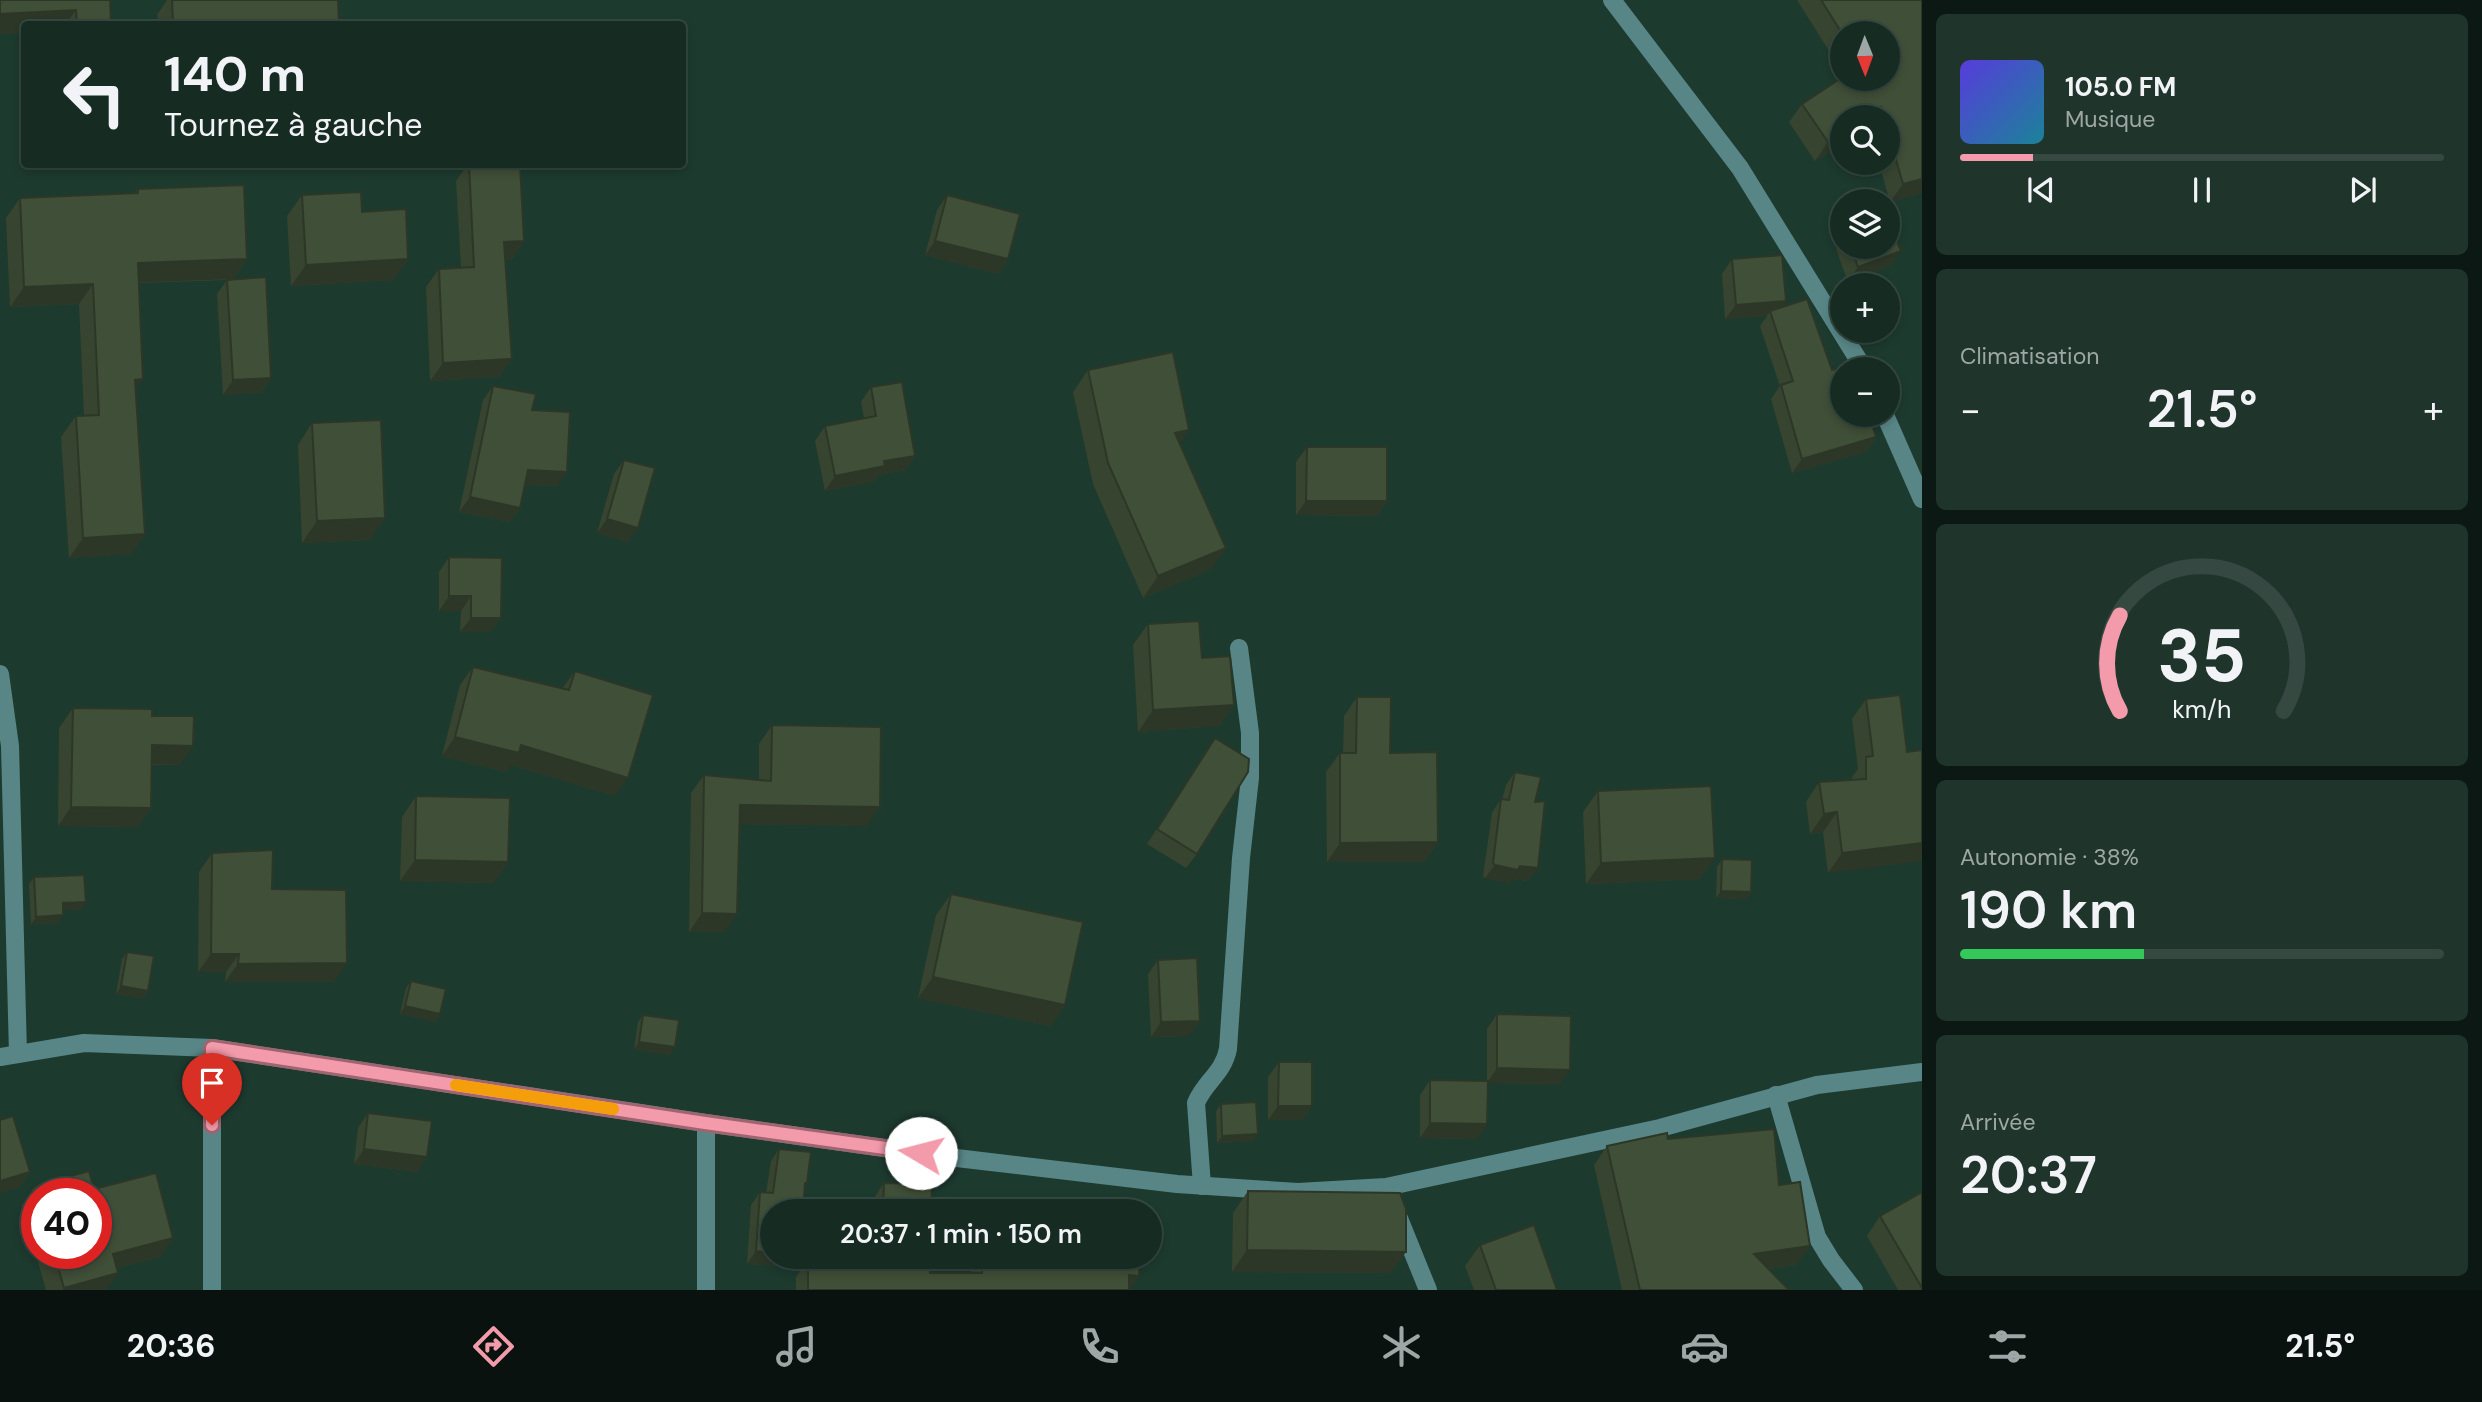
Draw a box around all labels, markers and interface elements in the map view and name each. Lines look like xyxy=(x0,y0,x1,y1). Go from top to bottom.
north arrow xyxy=(1830,21,1900,91)
map controls xyxy=(1830,21,1900,427)
text: 140 m xyxy=(164,42,306,106)
icon: left xyxy=(49,49,140,140)
text: 105.0 FM xyxy=(2065,70,2176,104)
text: Tournez à gauche xyxy=(164,104,422,146)
text: Musique xyxy=(2065,104,2155,134)
button: search xyxy=(1830,105,1900,175)
icon: previous xyxy=(2022,171,2060,209)
icon: pause xyxy=(2183,171,2221,209)
icon: next xyxy=(2344,171,2382,209)
button: layers xyxy=(1830,189,1900,259)
button: + xyxy=(1830,273,1900,343)
text: Climatisation xyxy=(1960,341,2099,371)
button: − xyxy=(1830,357,1900,427)
text: 21.5° xyxy=(2146,375,2258,443)
text: − xyxy=(1960,385,1981,435)
text: + xyxy=(2423,385,2444,435)
text: 35 xyxy=(2157,609,2247,704)
text: km/h xyxy=(2172,693,2232,726)
text: Autonomie · 38% xyxy=(1960,842,2139,872)
text: 190 km xyxy=(1960,876,2137,944)
pin xyxy=(182,1053,242,1125)
icon: arrive xyxy=(193,1064,231,1102)
text: Arrivée xyxy=(1960,1107,2036,1137)
position arrow xyxy=(884,1116,958,1190)
text: 20:37 xyxy=(1960,1141,2097,1209)
speed limit sign: 40 xyxy=(21,1178,112,1269)
text: 20:37 · 1 min · 150 m xyxy=(840,1217,1082,1251)
icon: directions xyxy=(469,1322,518,1371)
icon: music xyxy=(772,1322,821,1371)
icon: phone xyxy=(1075,1322,1124,1371)
icon: climate xyxy=(1377,1322,1426,1371)
icon: car xyxy=(1680,1322,1729,1371)
icon: filters xyxy=(1983,1322,2032,1371)
text: 20:36 xyxy=(127,1325,215,1367)
text: 21.5° xyxy=(2285,1325,2355,1367)

